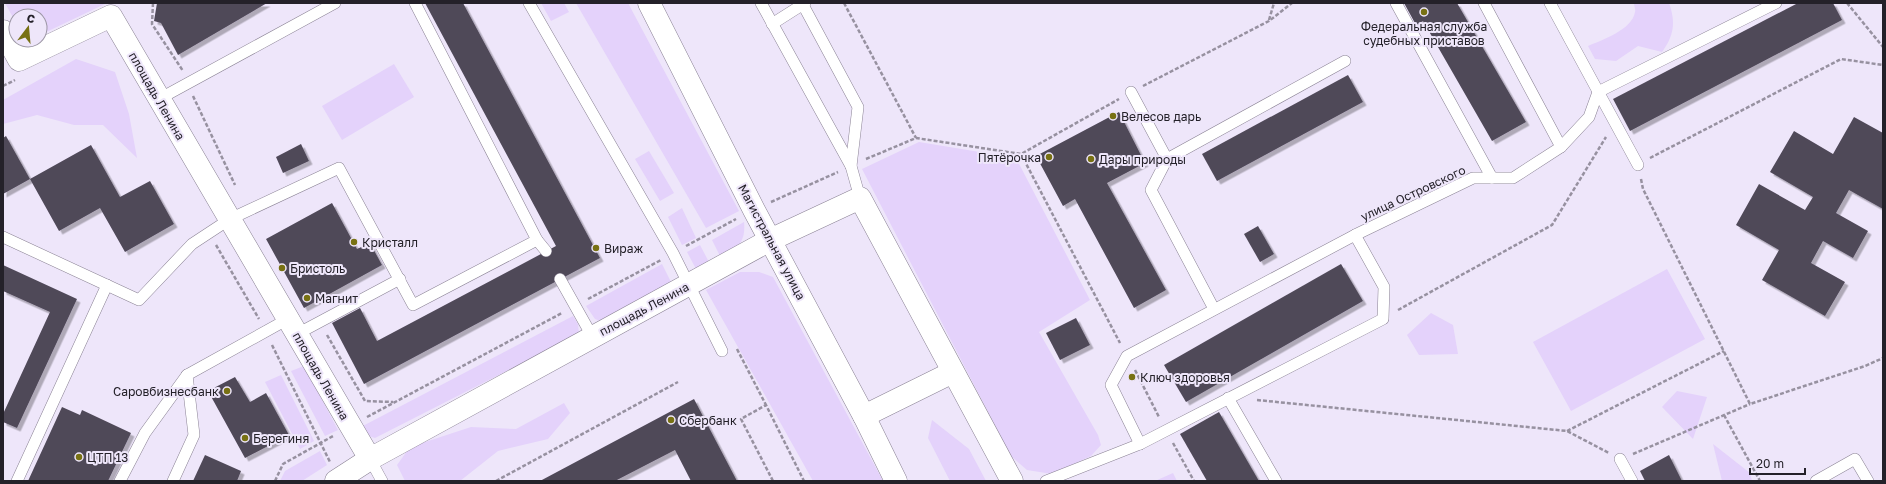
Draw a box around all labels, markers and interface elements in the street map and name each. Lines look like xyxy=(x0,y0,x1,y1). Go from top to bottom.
marker: Федеральная служба судебных приставов xyxy=(1419,7,1429,17)
north arrow xyxy=(8,8,48,48)
text: С xyxy=(25,11,37,25)
place label: Федеральная служба судебных приставов xyxy=(1361,19,1487,48)
street label: площадь Ленина xyxy=(126,49,188,143)
place label: Велесов дарь xyxy=(1121,109,1201,124)
marker: Велесов дарь xyxy=(1108,111,1118,121)
place label: Пятёрочка xyxy=(978,150,1041,165)
marker: Пятёрочка xyxy=(1044,152,1054,162)
place label: Дары природы xyxy=(1099,152,1186,167)
marker: Дары природы xyxy=(1086,154,1096,164)
street label: улица Островского xyxy=(1358,162,1468,224)
street label: Магистральная улица xyxy=(735,182,809,302)
place label: Кристалл xyxy=(362,235,418,250)
marker: Кристалл xyxy=(349,237,359,247)
place label: Вираж xyxy=(604,241,644,256)
marker: Вираж xyxy=(591,243,601,253)
place label: Бристоль xyxy=(290,261,345,276)
marker: Бристоль xyxy=(277,263,287,273)
street label: площадь Ленина xyxy=(597,279,691,339)
place label: Магнит xyxy=(315,291,358,306)
marker: Магнит xyxy=(302,293,312,303)
street label: площадь Ленина xyxy=(290,329,352,423)
place label: Ключ здоровья xyxy=(1140,370,1230,385)
marker: Ключ здоровья xyxy=(1127,372,1137,382)
place label: Саровбизнесбанк xyxy=(113,384,219,399)
marker: Саровбизнесбанк xyxy=(222,386,232,396)
place label: Сбербанк xyxy=(679,413,737,428)
marker: Сбербанк xyxy=(666,415,676,425)
place label: Берегиня xyxy=(253,431,309,446)
marker: Берегиня xyxy=(240,433,250,443)
place label: ЦТП 13 xyxy=(87,450,128,465)
scale bar xyxy=(1750,450,1805,476)
marker: ЦТП 13 xyxy=(74,452,84,462)
text: 20 m xyxy=(1756,456,1784,471)

